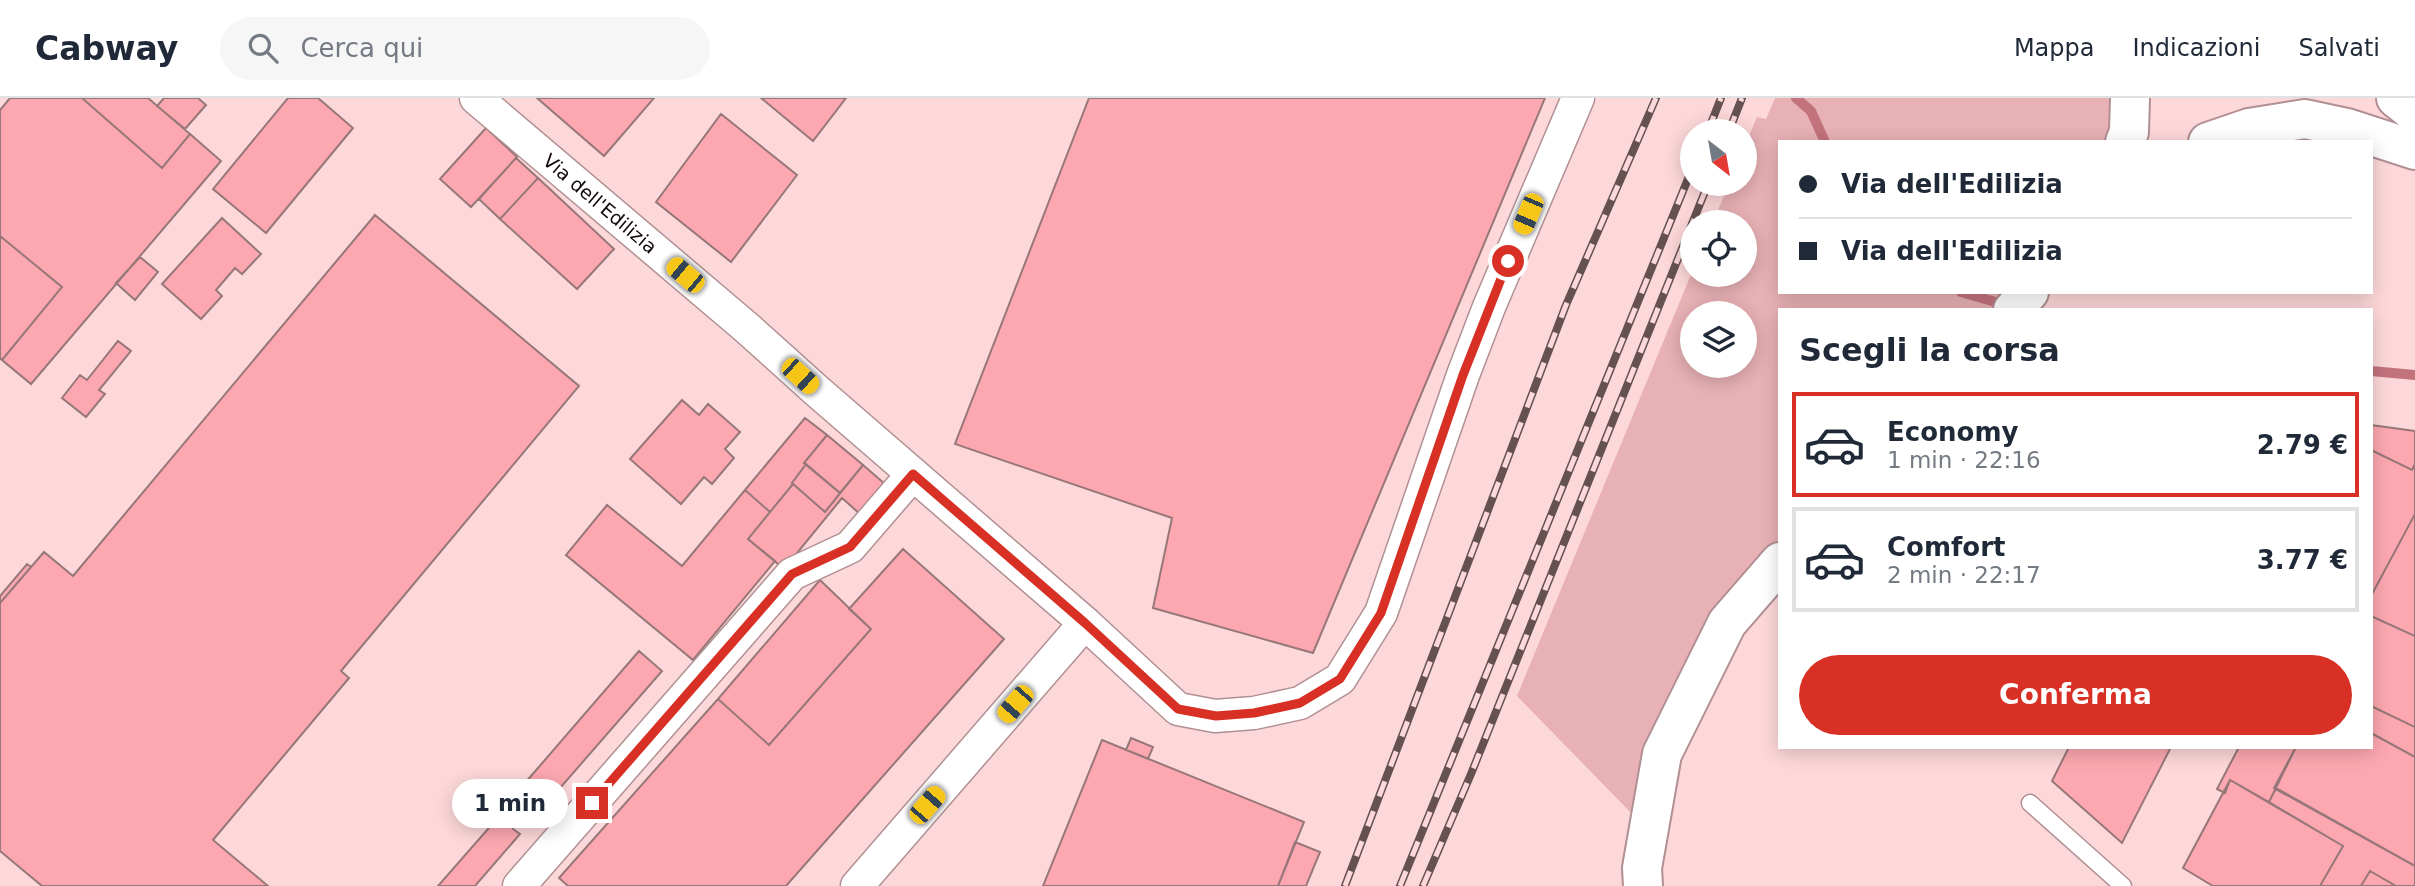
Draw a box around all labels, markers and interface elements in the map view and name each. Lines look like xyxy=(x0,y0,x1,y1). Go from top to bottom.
search box xyxy=(220,17,710,80)
text: Cabway xyxy=(35,29,178,68)
icon: search xyxy=(244,29,282,67)
text: Cerca qui xyxy=(300,33,423,63)
text: Mappa xyxy=(2014,34,2094,62)
text: Indicazioni xyxy=(2132,34,2260,62)
text: Salvati xyxy=(2298,34,2380,62)
north arrow xyxy=(1680,119,1757,196)
map controls xyxy=(1680,119,1757,378)
street label: Via dell'Edilizia xyxy=(539,149,662,258)
text: Via dell'Edilizia xyxy=(1841,169,2063,199)
car xyxy=(1511,191,1546,237)
button: locate xyxy=(1680,210,1757,287)
text: Via dell'Edilizia xyxy=(1841,236,2063,266)
route start xyxy=(1492,245,1524,277)
car xyxy=(663,253,708,297)
button: layers xyxy=(1680,301,1757,378)
text: Scegli la corsa xyxy=(1799,331,2060,369)
car xyxy=(778,354,823,398)
icon: car xyxy=(1803,413,1866,476)
text: Economy xyxy=(1887,417,2018,447)
text: 2.79 € xyxy=(2257,430,2348,460)
text: 1 min · 22:16 xyxy=(1887,447,2041,473)
icon: car xyxy=(1803,528,1866,591)
text: Comfort xyxy=(1887,532,2005,562)
text: 3.77 € xyxy=(2257,545,2348,575)
text: 2 min · 22:17 xyxy=(1887,562,2041,588)
button: Conferma xyxy=(1799,655,2352,735)
car xyxy=(994,681,1037,727)
callout: 1 min xyxy=(452,778,568,828)
car xyxy=(906,782,949,828)
route end xyxy=(576,787,608,819)
text: 1 min xyxy=(474,790,546,816)

